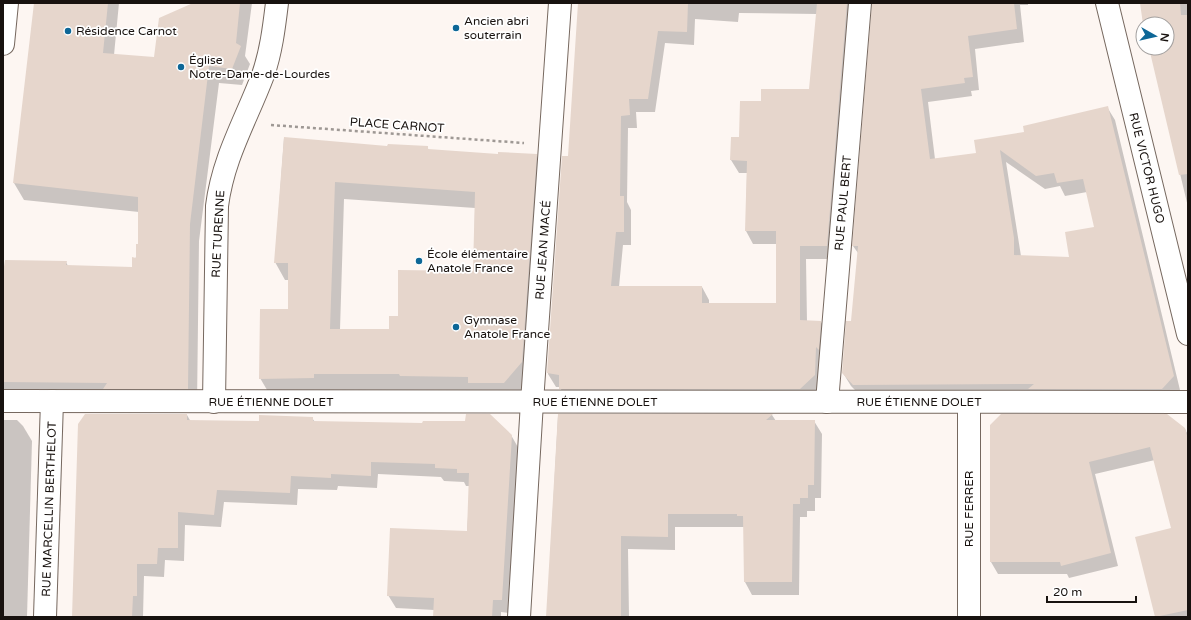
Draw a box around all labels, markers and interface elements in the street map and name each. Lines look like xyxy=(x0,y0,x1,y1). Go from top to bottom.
place label: Ancien abri souterrain xyxy=(464,14,529,42)
north arrow xyxy=(1135,16,1175,56)
marker: Ancien abri souterrain xyxy=(451,23,461,33)
place label: Résidence Carnot xyxy=(76,24,177,38)
marker: Résidence Carnot xyxy=(63,26,73,36)
text: N xyxy=(1157,32,1171,43)
place label: Église Notre-Dame-de-Lourdes xyxy=(189,53,330,81)
marker: Église Notre-Dame-de-Lourdes xyxy=(176,62,186,72)
street label: RUE VICTOR HUGO xyxy=(1126,111,1168,225)
street label: PLACE CARNOT xyxy=(349,115,445,135)
street label: RUE PAUL BERT xyxy=(832,154,854,251)
street label: RUE TURENNE xyxy=(209,189,227,278)
street label: RUE JEAN MACÉ xyxy=(533,199,553,300)
place label: École élémentaire Anatole France xyxy=(427,247,528,275)
marker: École élémentaire Anatole France xyxy=(414,256,424,266)
place label: Gymnase Anatole France xyxy=(464,313,550,341)
marker: Gymnase Anatole France xyxy=(451,322,461,332)
street label: RUE ÉTIENNE DOLET xyxy=(208,395,334,409)
street label: RUE ÉTIENNE DOLET xyxy=(532,395,658,409)
street label: RUE ÉTIENNE DOLET xyxy=(856,395,982,409)
street label: RUE MARCELLIN BERTHELOT xyxy=(39,420,59,597)
street label: RUE FERRER xyxy=(962,471,976,547)
scale bar xyxy=(1047,578,1136,604)
text: 20 m xyxy=(1053,585,1082,599)

